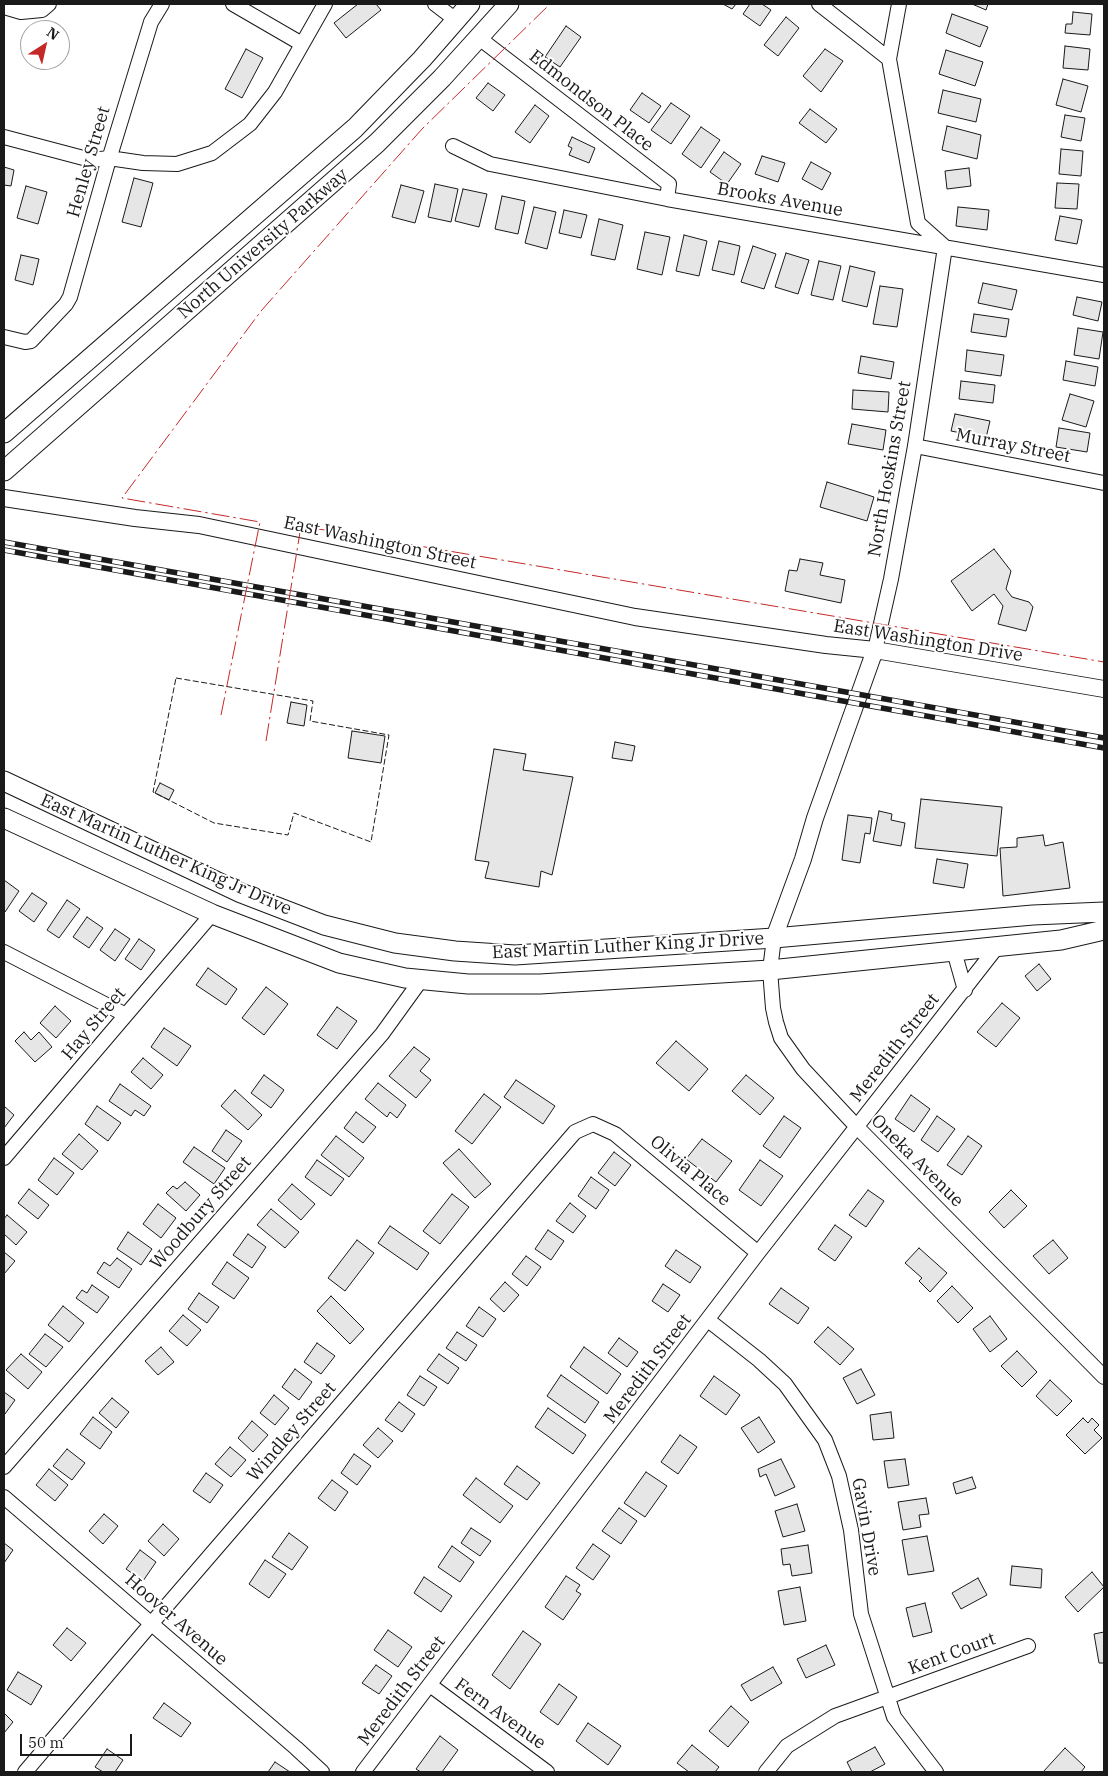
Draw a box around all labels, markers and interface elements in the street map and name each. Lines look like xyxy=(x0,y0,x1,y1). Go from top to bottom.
north arrow xyxy=(20,20,70,70)
text: N xyxy=(43,23,63,44)
street label: Edmondson Place xyxy=(525,46,657,156)
street label: Henley Street xyxy=(63,104,115,220)
street label: North University Parkway xyxy=(173,164,353,324)
street label: Brooks Avenue xyxy=(715,178,845,222)
street label: North Hoskins Street xyxy=(864,379,916,559)
street label: Murray Street xyxy=(954,424,1072,468)
street label: East Washington Street xyxy=(282,512,478,574)
street label: East Washington Drive xyxy=(832,615,1024,667)
street label: East Martin Luther King Jr Drive xyxy=(37,790,295,920)
street label: East Martin Luther King Jr Drive xyxy=(491,928,765,964)
street label: Hay Street xyxy=(57,983,131,1065)
street label: Meredith Street xyxy=(846,989,944,1107)
street label: Oneka Avenue xyxy=(866,1110,968,1212)
street label: Olivia Place xyxy=(645,1131,735,1211)
street label: Woodbury Street xyxy=(146,1152,256,1274)
street label: Meredith Street xyxy=(600,1310,696,1428)
street label: Windley Street xyxy=(243,1378,341,1486)
street label: Gavin Drive xyxy=(847,1476,885,1578)
street label: Hoover Avenue xyxy=(120,1570,232,1670)
street label: Kent Court xyxy=(905,1628,999,1680)
street label: Meredith Street xyxy=(354,1632,450,1750)
street label: Fern Avenue xyxy=(450,1674,550,1754)
scale bar xyxy=(22,1724,135,1756)
text: 50 m xyxy=(28,1733,64,1752)

